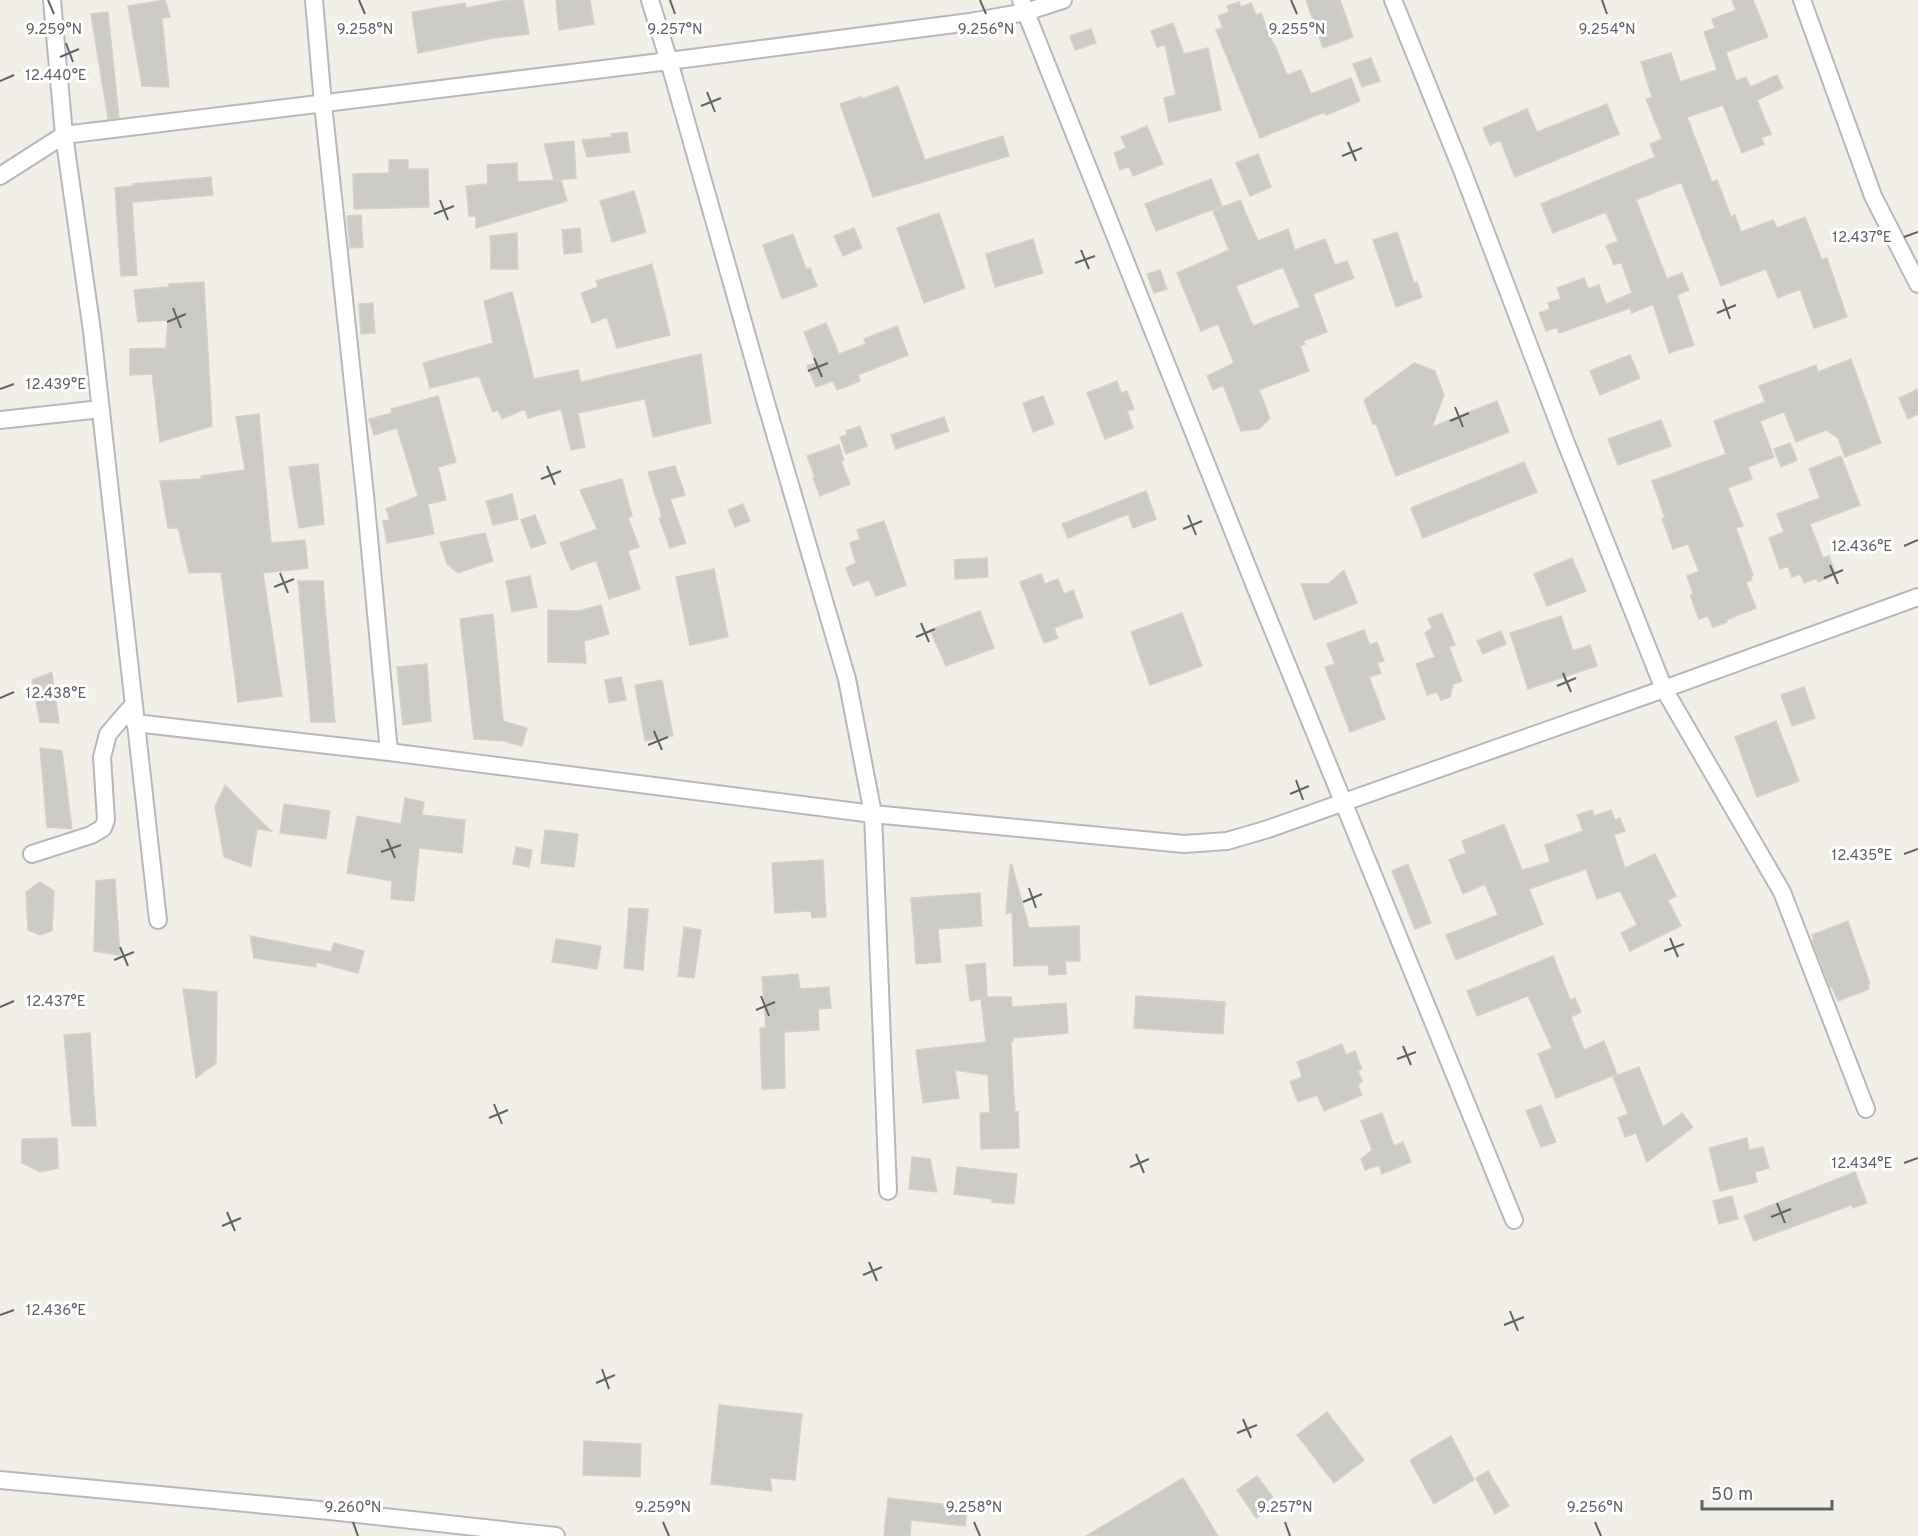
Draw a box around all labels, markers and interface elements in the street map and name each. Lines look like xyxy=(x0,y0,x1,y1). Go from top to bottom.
text: 9.259°N xyxy=(26,21,82,40)
text: 9.258°N xyxy=(337,21,393,40)
text: 9.257°N xyxy=(647,21,703,40)
text: 9.256°N xyxy=(958,21,1014,40)
text: 9.255°N xyxy=(1269,21,1325,40)
text: 9.254°N xyxy=(1578,21,1636,40)
text: 12.440°E xyxy=(25,67,87,86)
text: 12.437°E xyxy=(1832,229,1892,248)
text: 12.439°E xyxy=(26,376,86,395)
text: 12.436°E xyxy=(1832,538,1892,557)
text: 12.438°E xyxy=(26,685,86,704)
text: 12.435°E xyxy=(1832,847,1892,866)
text: 12.437°E xyxy=(26,993,86,1012)
text: 12.434°E xyxy=(1832,1155,1892,1174)
text: 12.436°E xyxy=(26,1302,86,1321)
scale bar xyxy=(1702,1473,1832,1511)
text: 50 m xyxy=(1711,1484,1753,1507)
text: 9.260°N xyxy=(325,1499,381,1518)
text: 9.259°N xyxy=(635,1499,691,1518)
text: 9.258°N xyxy=(946,1499,1002,1518)
text: 9.257°N xyxy=(1257,1499,1313,1518)
text: 9.256°N xyxy=(1567,1499,1623,1518)

